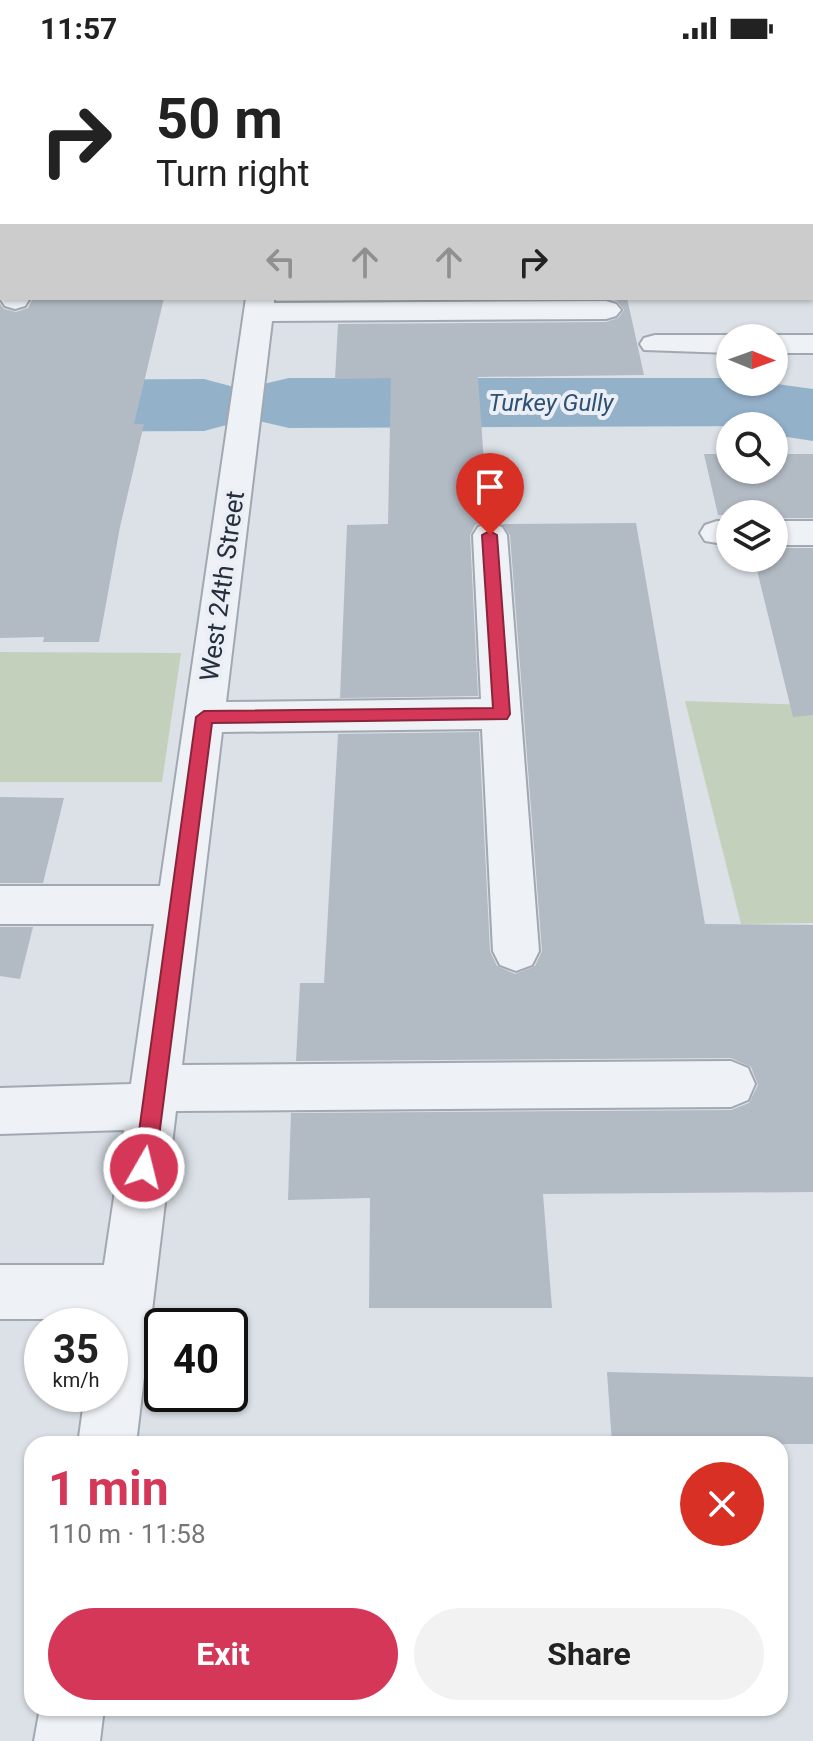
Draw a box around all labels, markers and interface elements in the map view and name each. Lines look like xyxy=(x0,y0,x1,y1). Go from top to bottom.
text: 11:57 xyxy=(40,11,117,46)
text: 50 m xyxy=(156,86,283,152)
icon: right xyxy=(24,88,128,192)
text: Turn right xyxy=(156,153,309,195)
icon: left xyxy=(259,240,303,284)
icon: ahead xyxy=(343,240,387,284)
icon: ahead xyxy=(427,240,471,284)
icon: right xyxy=(511,240,555,284)
north arrow xyxy=(716,324,788,396)
map controls xyxy=(716,324,788,572)
water label: Turkey Gully xyxy=(488,389,615,417)
button: search xyxy=(716,412,788,484)
pin xyxy=(456,453,524,535)
icon: arrive xyxy=(468,465,512,509)
street label: West 24th Street xyxy=(194,489,250,683)
button: layers xyxy=(716,500,788,572)
position arrow xyxy=(102,1126,186,1210)
speed limit sign: 40 xyxy=(144,1308,248,1412)
text: 35 xyxy=(53,1326,99,1373)
text: km/h xyxy=(53,1368,99,1392)
text: 1 min xyxy=(48,1460,169,1517)
button: close xyxy=(680,1462,764,1546)
text: 110 m · 11:58 xyxy=(48,1519,206,1549)
button: Exit xyxy=(48,1608,398,1700)
button: Share xyxy=(414,1608,764,1700)

